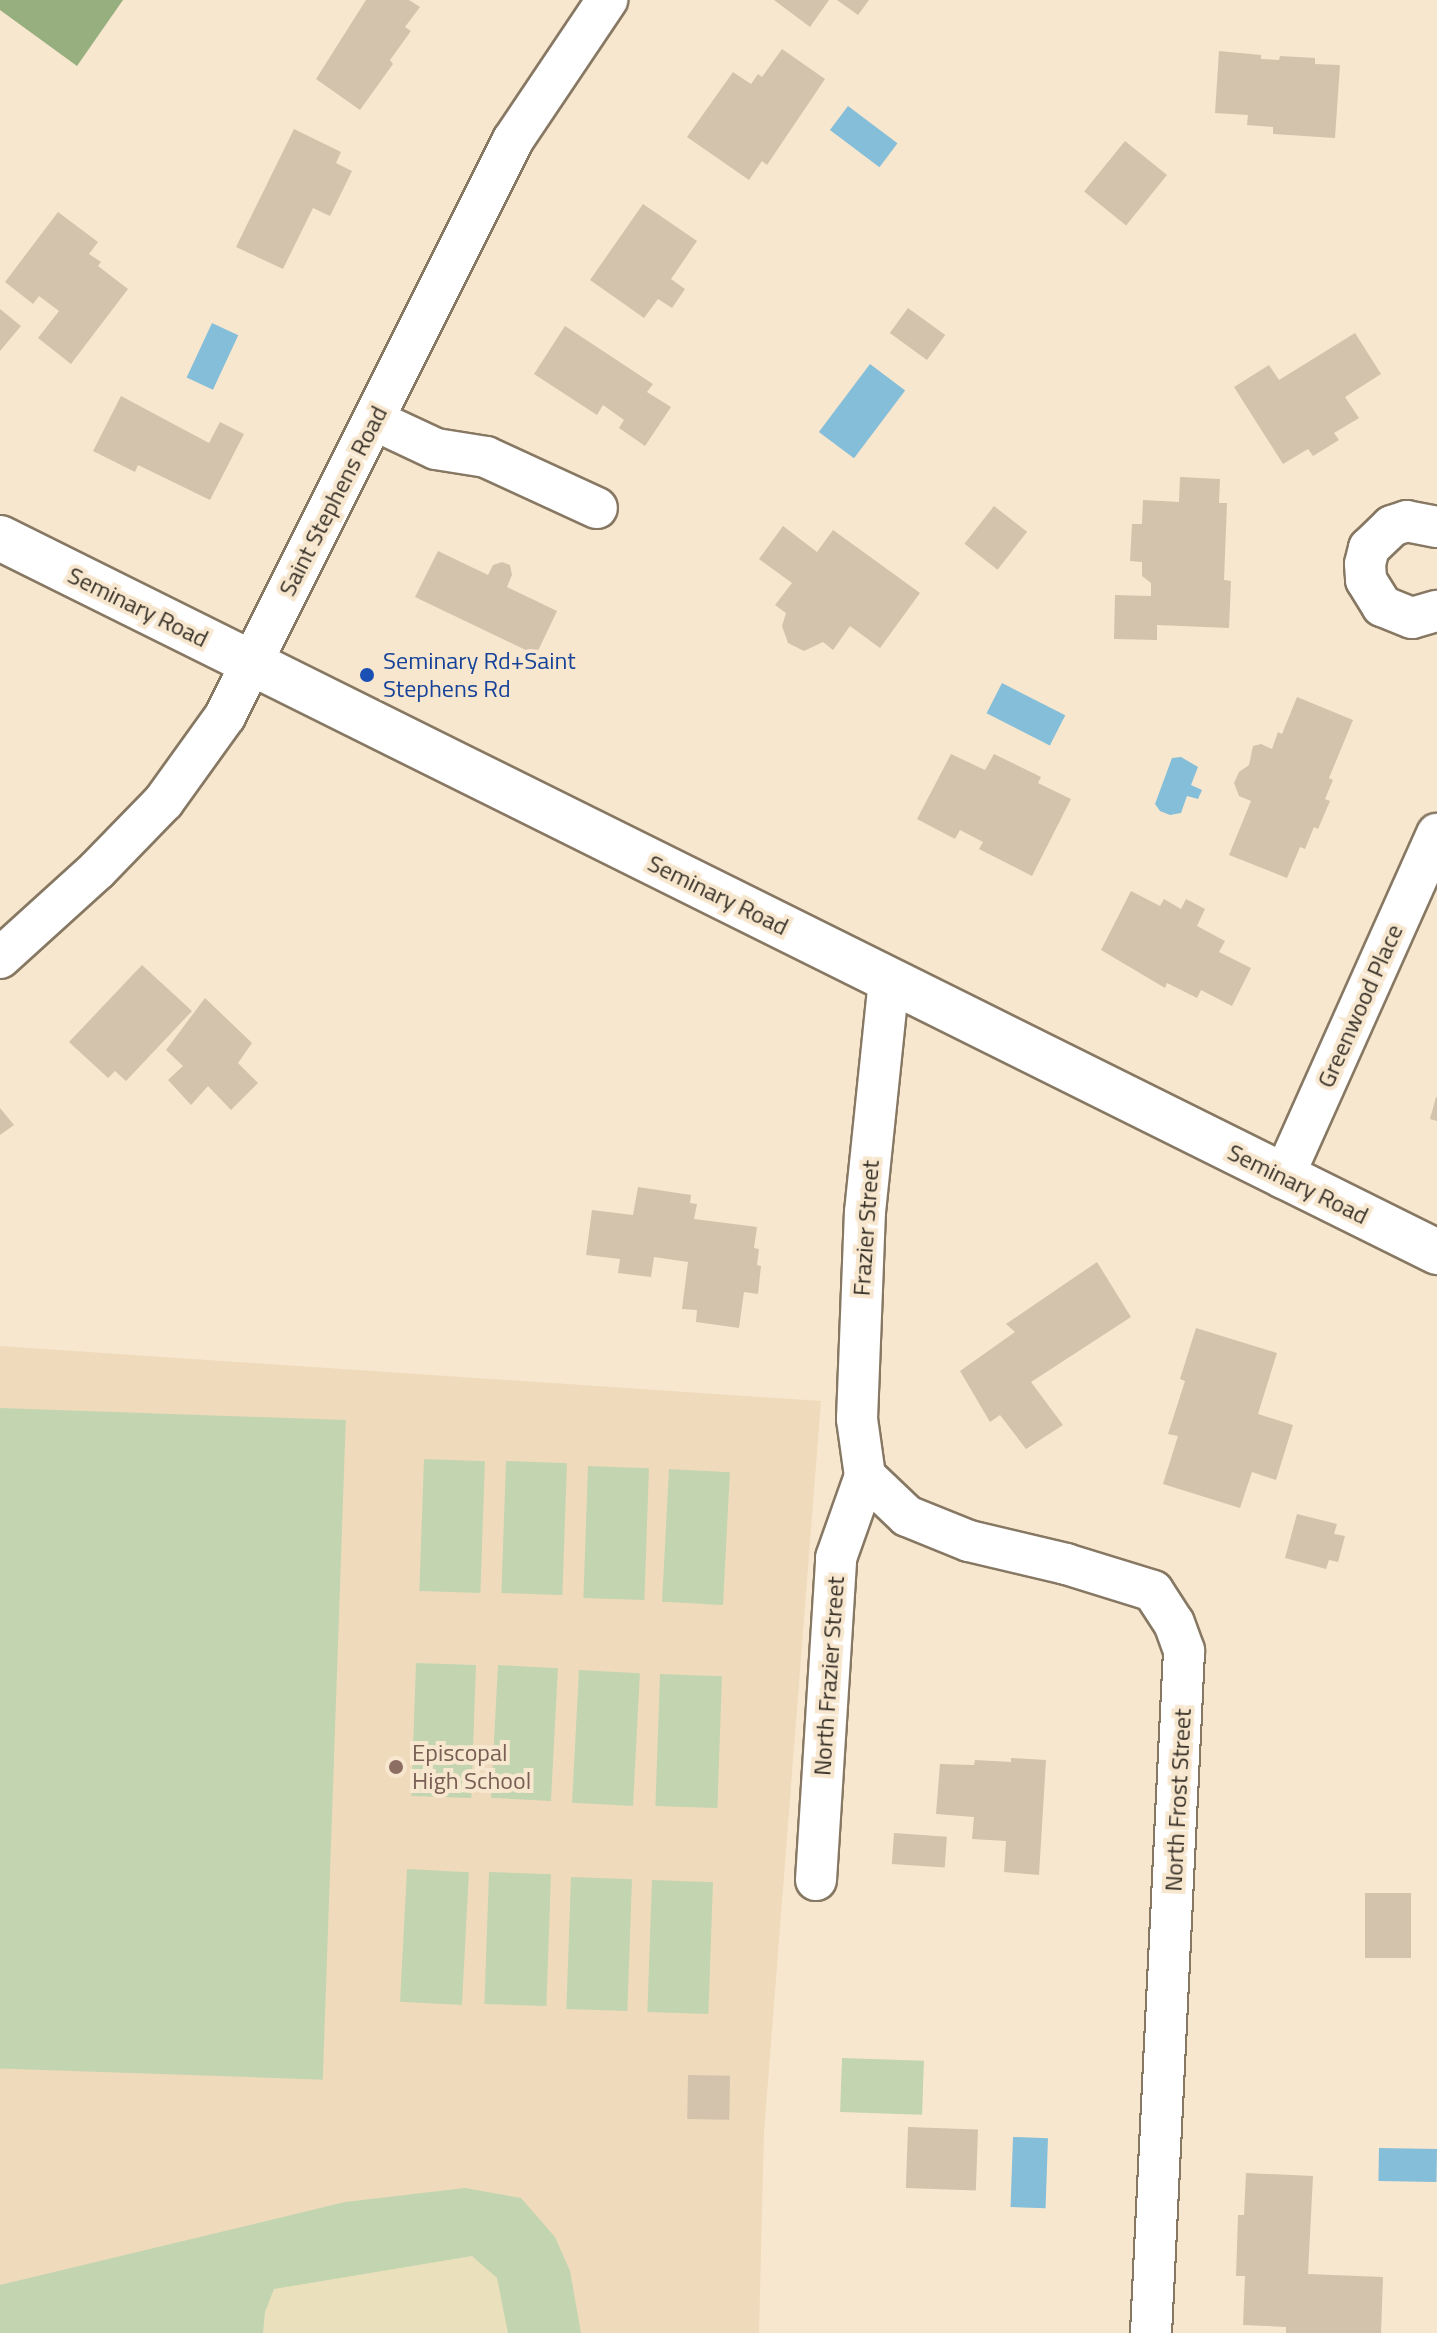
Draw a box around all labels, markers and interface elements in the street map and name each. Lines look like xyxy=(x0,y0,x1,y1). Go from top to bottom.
street label: Saint Stephens Road xyxy=(273,401,393,601)
street label: Seminary Road xyxy=(63,561,213,653)
place label: Seminary Rd+Saint Stephens Rd xyxy=(383,647,576,703)
marker: Seminary Rd+Saint Stephens Rd xyxy=(358,666,376,684)
street label: Seminary Road xyxy=(643,849,793,941)
street label: Greenwood Place xyxy=(1311,920,1409,1092)
street label: Seminary Road xyxy=(1223,1138,1373,1230)
street label: Frazier Street xyxy=(847,1159,885,1297)
street label: North Frazier Street xyxy=(808,1575,850,1777)
street label: North Frost Street xyxy=(1159,1708,1197,1892)
place label: Episcopal High School xyxy=(412,1739,531,1795)
marker: Episcopal High School xyxy=(387,1758,405,1776)

